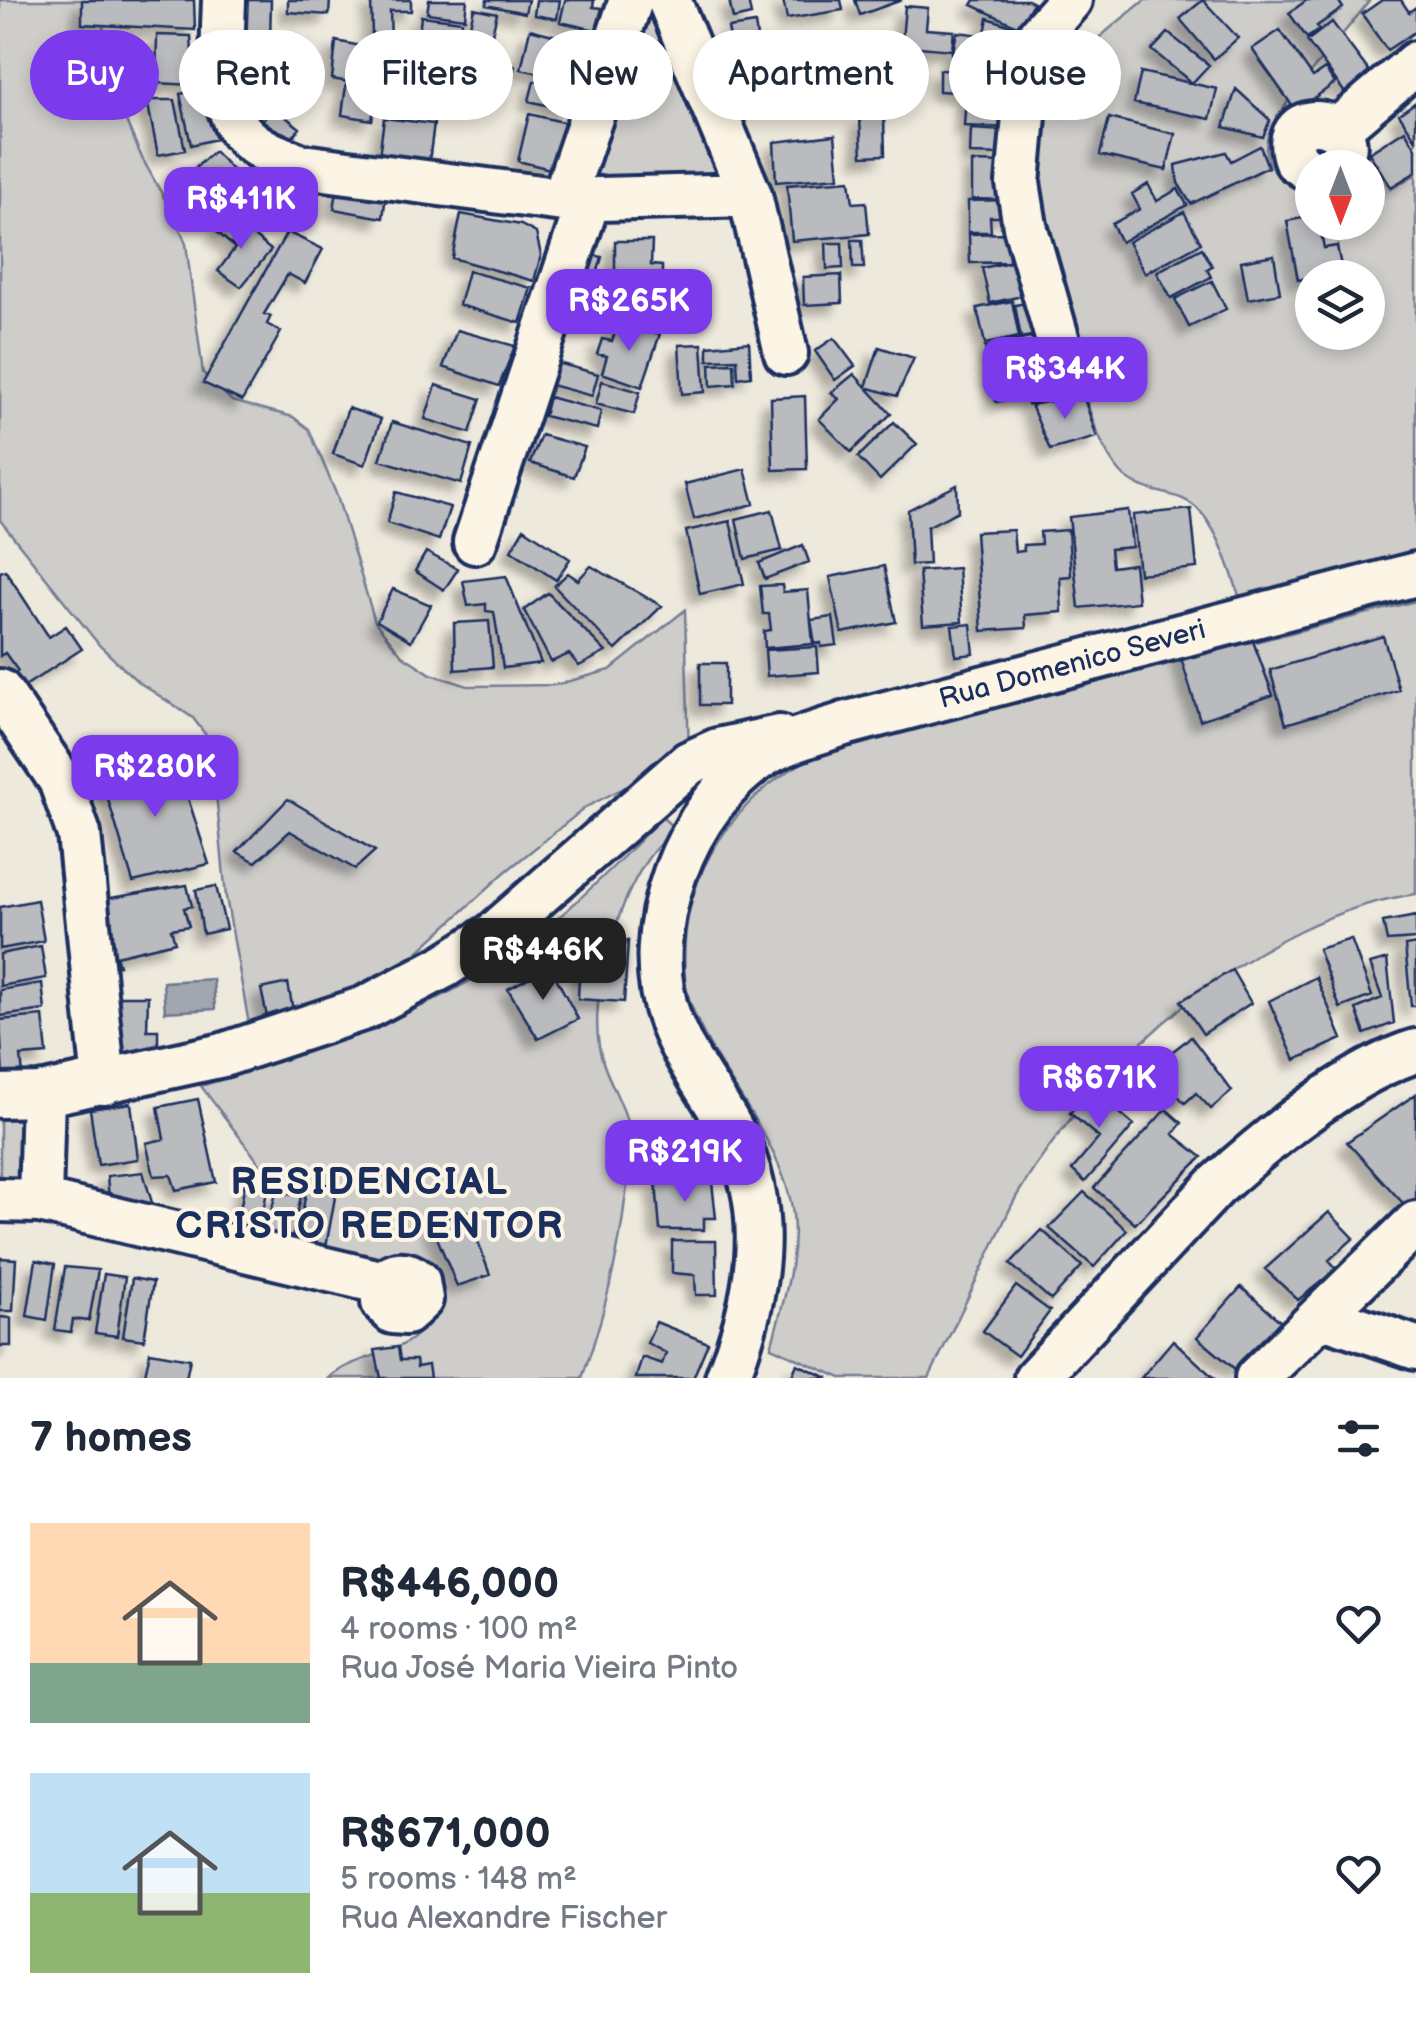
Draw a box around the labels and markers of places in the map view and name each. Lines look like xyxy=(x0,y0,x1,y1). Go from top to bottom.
pin: R$411K xyxy=(160,167,322,252)
pin: R$265K xyxy=(548,269,710,354)
pin: R$344K xyxy=(984,337,1146,422)
pin: R$280K xyxy=(74,735,236,820)
pin: R$446K xyxy=(462,918,624,1003)
pin: R$671K xyxy=(1018,1046,1180,1131)
pin: R$219K xyxy=(604,1120,766,1205)

